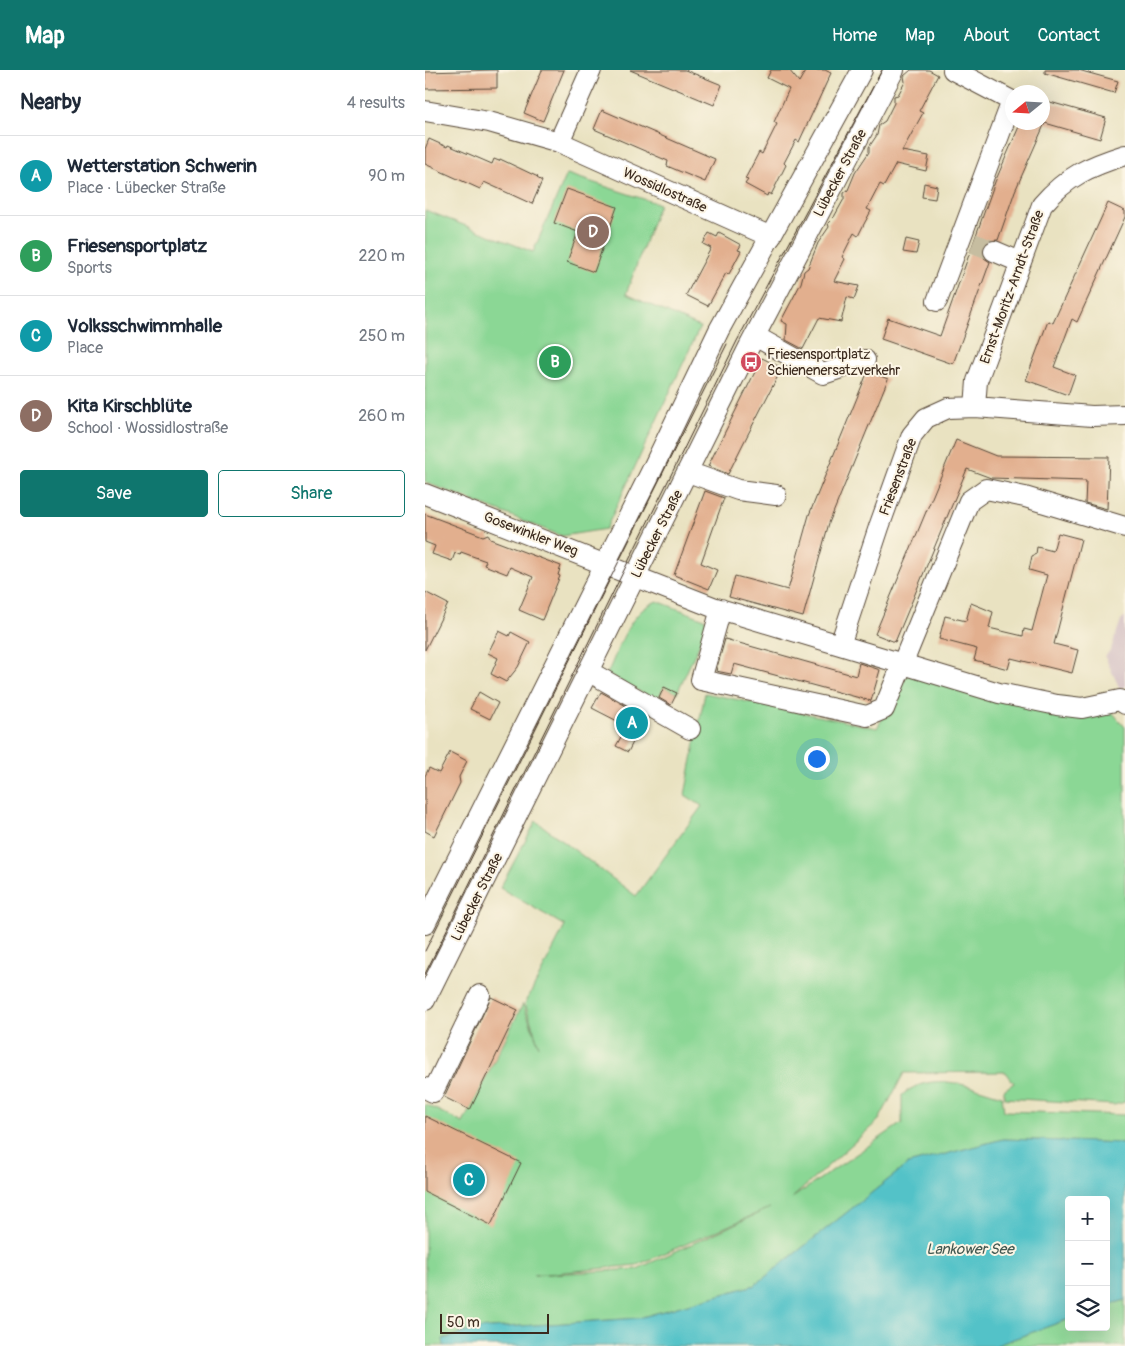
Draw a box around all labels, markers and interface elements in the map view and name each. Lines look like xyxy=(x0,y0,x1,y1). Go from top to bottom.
text: Map xyxy=(25,21,65,50)
text: Home xyxy=(832,24,877,47)
text: Map xyxy=(905,24,935,47)
text: About xyxy=(963,24,1009,47)
text: Contact xyxy=(1037,24,1100,47)
north arrow xyxy=(1005,85,1050,130)
text: Nearby xyxy=(20,89,81,116)
text: 4 results xyxy=(347,93,405,113)
street label: Lübecker Straße xyxy=(810,126,870,220)
text: Wetterstation Schwerin xyxy=(67,154,257,178)
street label: Wossidlostraße xyxy=(620,164,710,216)
text: A xyxy=(31,166,41,186)
text: 90 m xyxy=(368,166,405,186)
text: Place · Lübecker Straße xyxy=(67,178,226,198)
street label: Ernst-Moritz-Arndt-Straße xyxy=(976,208,1048,366)
pin: D xyxy=(577,213,609,251)
text: Friesensportplatz xyxy=(67,234,207,258)
text: B xyxy=(31,246,41,266)
text: 220 m xyxy=(359,246,405,266)
text: Sports xyxy=(67,258,112,278)
text: Volksschwimmhalle xyxy=(67,314,222,338)
text: C xyxy=(31,326,41,346)
text: 250 m xyxy=(359,326,405,346)
text: Place xyxy=(67,338,103,358)
pin: B xyxy=(539,343,571,381)
place label: Friesensportplatz Schienenersatzverkehr xyxy=(767,346,900,379)
bus stop icon: Friesensportplatz Schienenersatzverkehr xyxy=(739,350,763,374)
text: Kita Kirschblüte xyxy=(67,394,192,418)
text: D xyxy=(31,406,41,426)
text: 260 m xyxy=(358,406,405,426)
text: School · Wossidlostraße xyxy=(67,418,228,438)
street label: Friesenstraße xyxy=(875,436,921,518)
button: Save xyxy=(20,470,208,517)
button: Share xyxy=(218,470,405,517)
street label: Lübecker Straße xyxy=(627,487,687,581)
street label: Gosewinkler Weg xyxy=(481,508,581,560)
pin: A xyxy=(616,704,648,742)
your location xyxy=(804,746,830,772)
street label: Lübecker Straße xyxy=(447,850,507,944)
pin: C xyxy=(453,1161,485,1199)
map controls xyxy=(1065,1196,1110,1331)
button: + xyxy=(1065,1196,1110,1241)
water label: Lankower See xyxy=(926,1240,1015,1259)
button: − xyxy=(1065,1241,1110,1286)
button: layers xyxy=(1065,1286,1110,1331)
scale bar xyxy=(440,1311,549,1334)
text: 50 m xyxy=(447,1314,480,1331)

